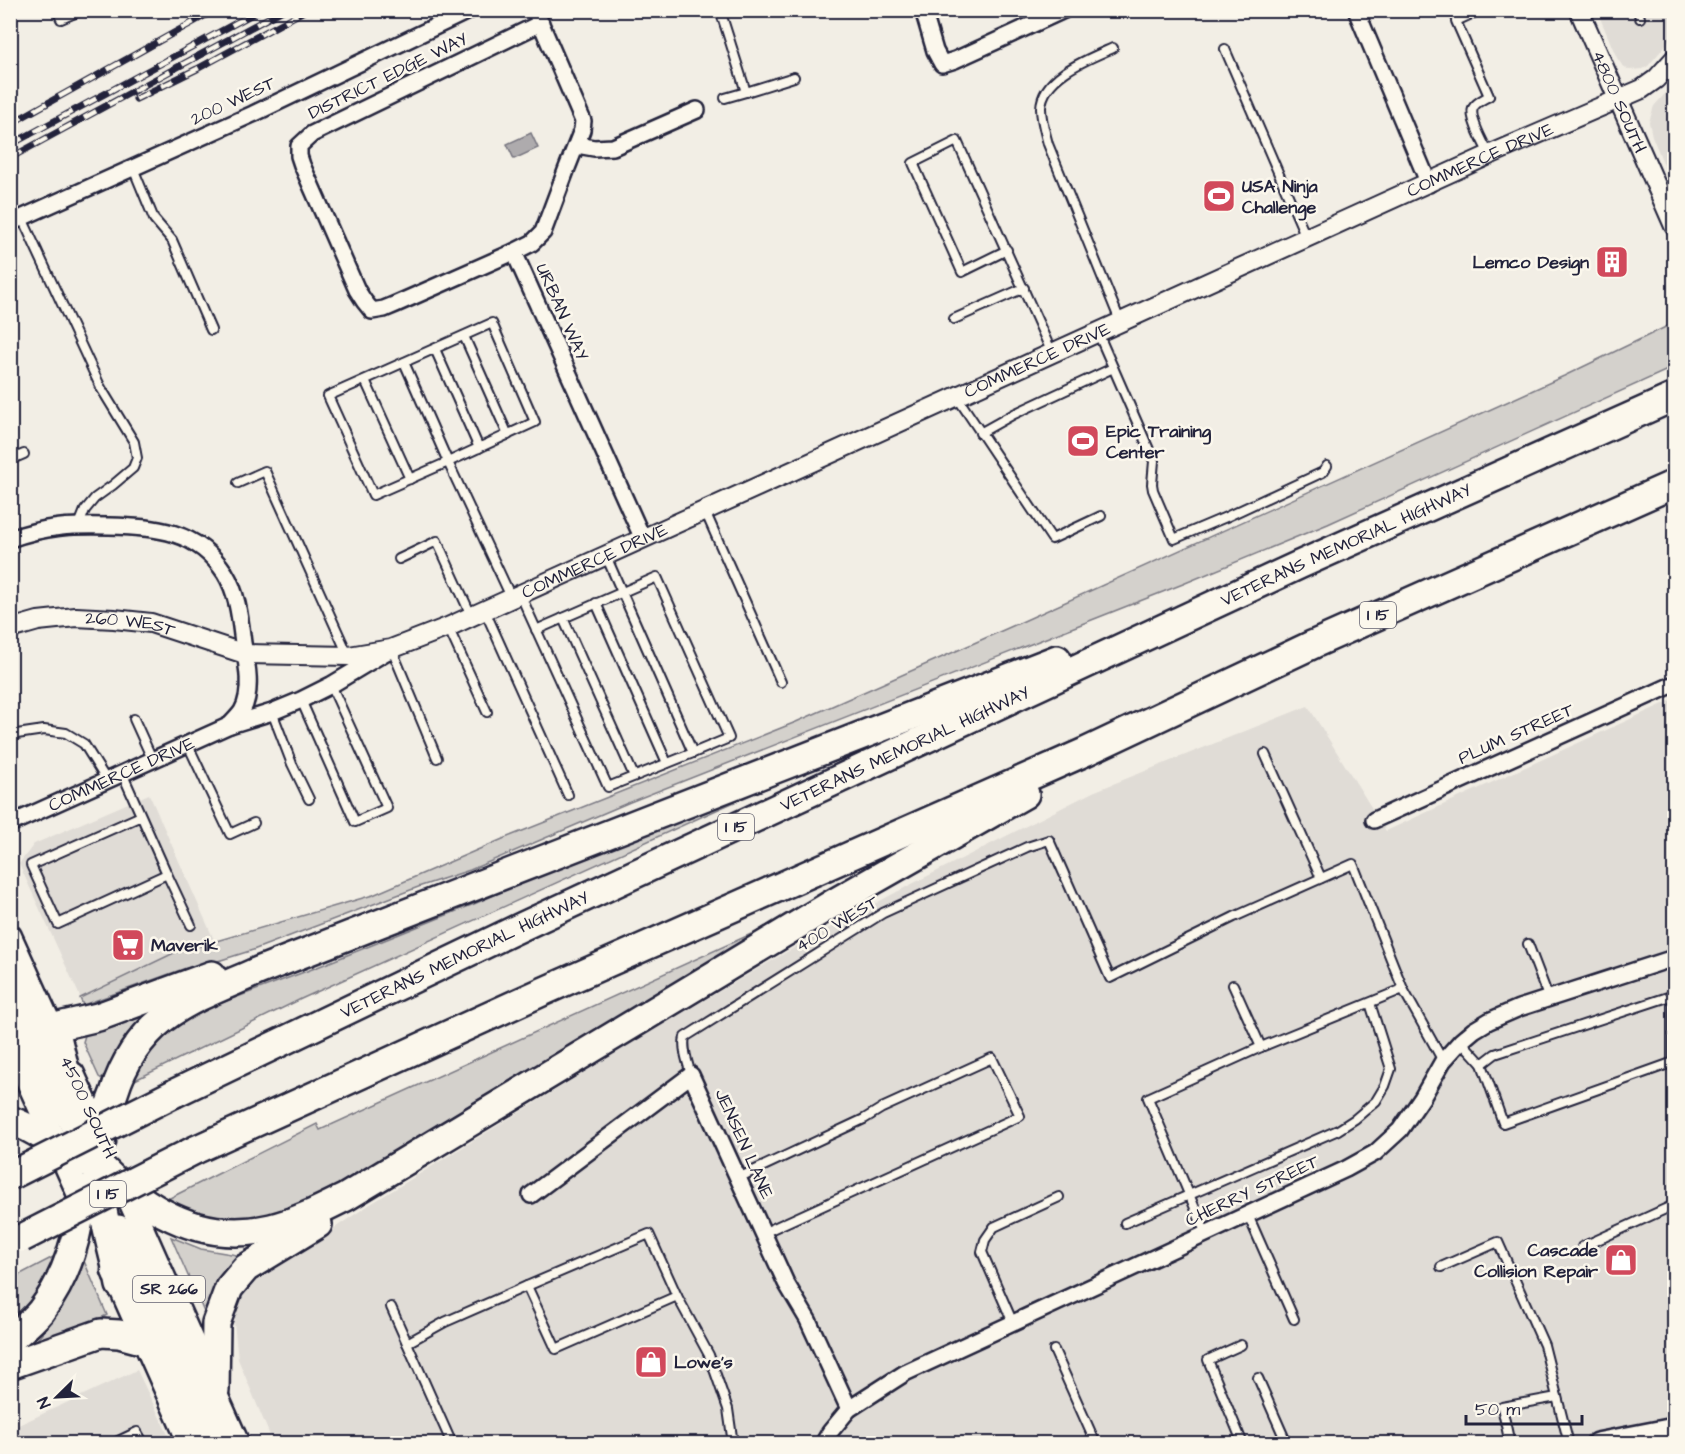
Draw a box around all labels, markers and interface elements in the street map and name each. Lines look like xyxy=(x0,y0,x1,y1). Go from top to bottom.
street label: DISTRICT EDGE WAY xyxy=(304,26,472,126)
street label: 4800 SOUTH xyxy=(1586,46,1653,157)
street label: 200 WEST xyxy=(187,70,280,131)
street label: COMMERCE DRIVE xyxy=(1403,116,1557,203)
place label: USA Ninja Challenge xyxy=(1242,174,1319,221)
sports icon: USA Ninja Challenge xyxy=(1201,178,1237,214)
building icon: Lemco Design xyxy=(1594,244,1630,280)
place label: Lemco Design xyxy=(1473,250,1589,276)
street label: URBAN WAY xyxy=(529,259,595,365)
street label: COMMERCE DRIVE xyxy=(960,316,1114,404)
place label: Epic Training Center xyxy=(1106,419,1212,465)
sports icon: Epic Training Center xyxy=(1065,423,1101,459)
street label: VETERANS MEMORIAL HIGHWAY xyxy=(1216,477,1476,612)
street label: COMMERCE DRIVE xyxy=(517,516,672,605)
road number: I 15 xyxy=(1360,602,1396,628)
street label: 260 WEST xyxy=(85,605,179,643)
street label: VETERANS MEMORIAL HIGHWAY xyxy=(776,679,1034,817)
street label: PLUM STREET xyxy=(1454,697,1579,771)
street label: COMMERCE DRIVE xyxy=(44,730,199,818)
road number: I 15 xyxy=(718,814,754,840)
street label: VETERANS MEMORIAL HIGHWAY xyxy=(336,884,593,1024)
street label: 400 WEST xyxy=(791,889,884,959)
supermarket icon: Maverik xyxy=(110,927,146,963)
place label: Maverik xyxy=(151,933,219,958)
street label: 4500 SOUTH xyxy=(53,1052,123,1163)
street label: JENSEN LANE xyxy=(709,1085,780,1203)
street label: CHERRY STREET xyxy=(1181,1149,1324,1233)
road number: I 15 xyxy=(90,1181,126,1207)
place label: Cascade Collision Repair xyxy=(1474,1238,1598,1284)
shop icon: Cascade Collision Repair xyxy=(1603,1242,1639,1278)
road number: SR 266 xyxy=(133,1276,205,1302)
shop icon: Lowe's xyxy=(633,1344,669,1380)
place label: Lowe's xyxy=(674,1350,733,1375)
north arrow xyxy=(27,1367,87,1427)
scale bar xyxy=(1466,1388,1582,1426)
text: N xyxy=(32,1394,56,1412)
text: 50 m xyxy=(1475,1397,1520,1422)

